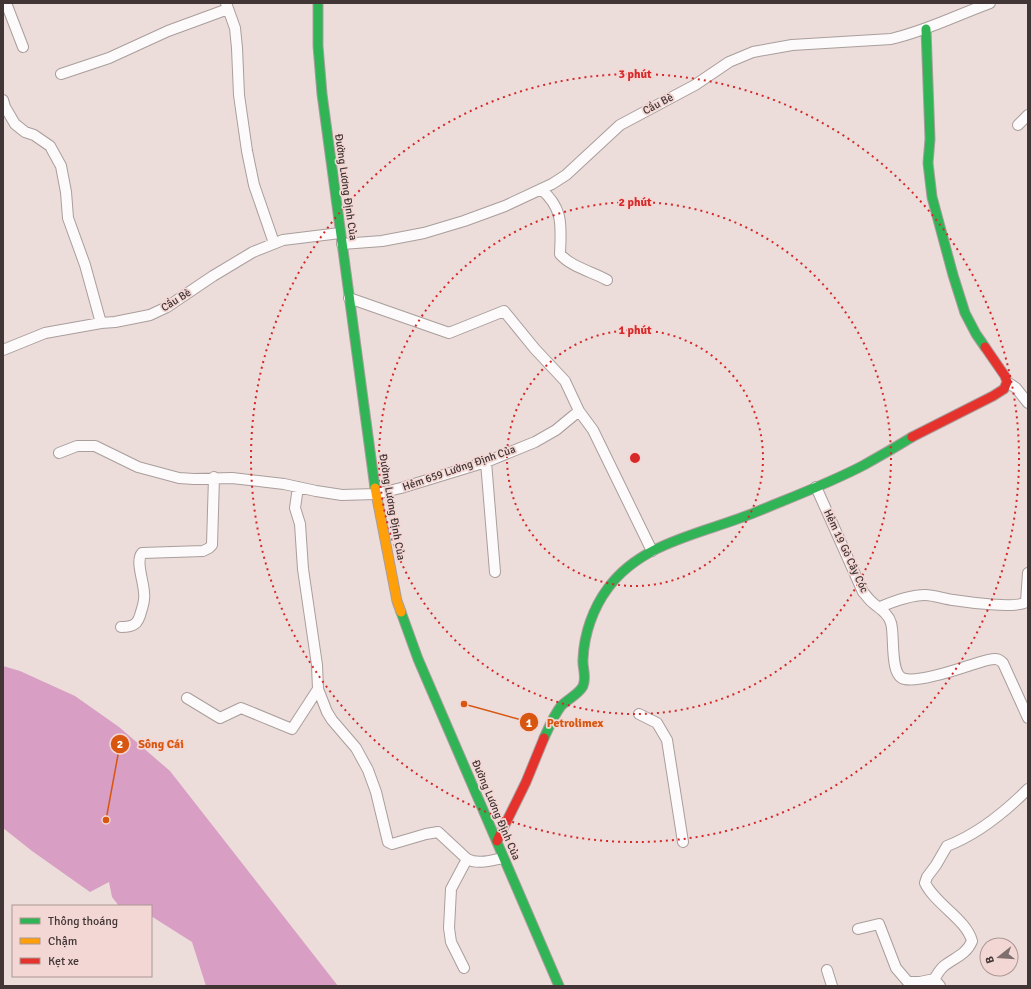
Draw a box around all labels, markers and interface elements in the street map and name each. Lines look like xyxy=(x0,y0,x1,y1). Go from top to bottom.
text: 3 phút xyxy=(618,67,652,82)
street label: Cầu Bè xyxy=(640,90,676,117)
street label: Đường Lương Định Của xyxy=(332,133,360,242)
text: 2 phút xyxy=(618,195,652,210)
street label: Cầu Bè xyxy=(158,285,193,314)
text: 1 phút xyxy=(618,323,652,338)
street label: Hẻm 659 Lường Định Của xyxy=(401,442,518,493)
centre of rings xyxy=(628,451,642,465)
street label: Đường Lương Định Của xyxy=(376,453,408,562)
street label: Hẻm 19 Gò Cây Cóc xyxy=(821,507,871,595)
callout: Petrolimex xyxy=(519,710,611,734)
text: 1 xyxy=(526,716,533,731)
text: Petrolimex xyxy=(547,716,604,731)
callout: Sông Cái xyxy=(110,732,192,756)
text: 2 xyxy=(117,737,123,752)
text: Sông Cái xyxy=(138,737,184,752)
street label: Đường Lương Định Của xyxy=(469,758,523,862)
legend xyxy=(12,905,152,977)
text: Thông thoáng xyxy=(48,914,118,929)
text: Chậm xyxy=(48,934,77,949)
north arrow xyxy=(979,937,1019,977)
text: Kẹt xe xyxy=(48,954,79,969)
text: B xyxy=(983,954,997,965)

